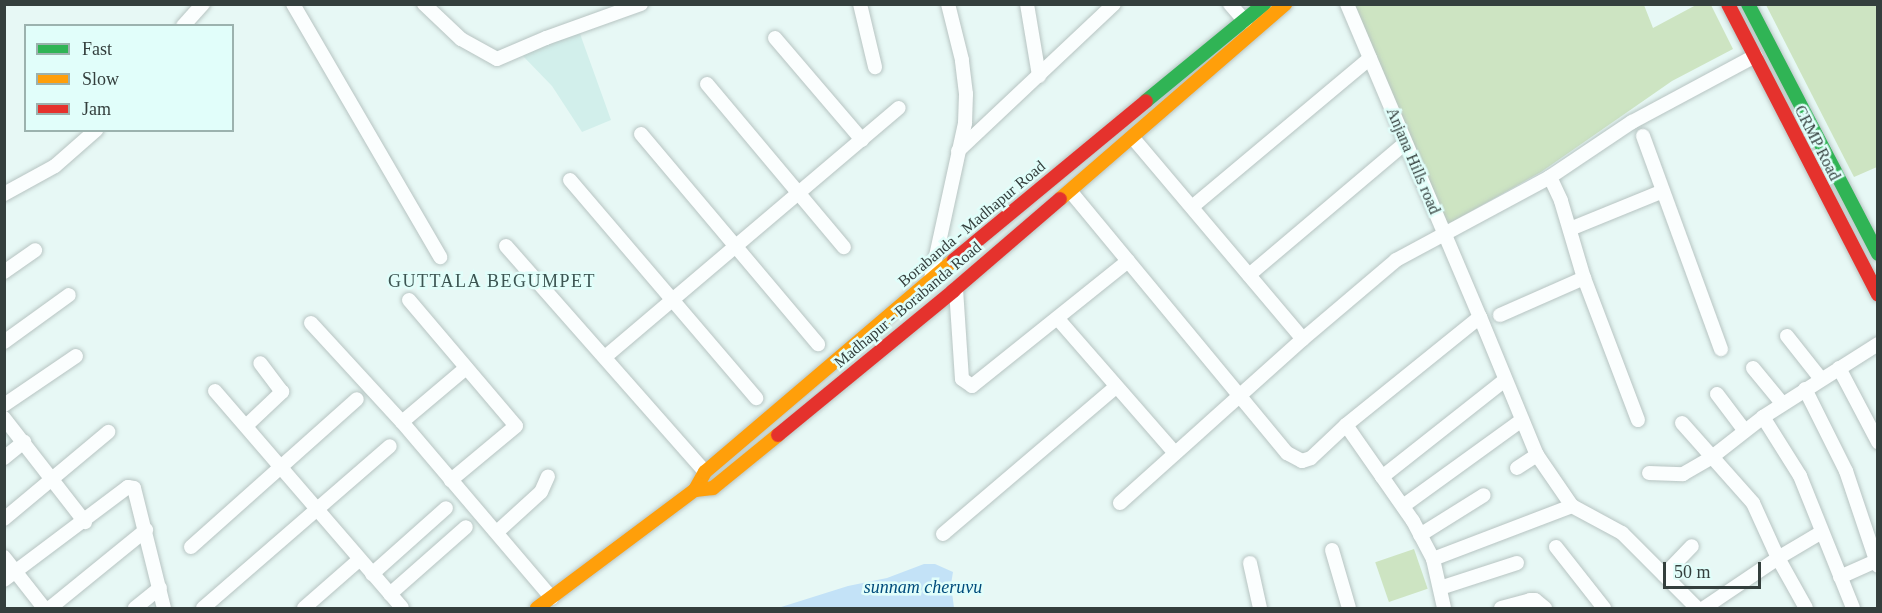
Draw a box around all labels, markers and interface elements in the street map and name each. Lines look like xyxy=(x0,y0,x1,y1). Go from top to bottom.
legend xyxy=(24,24,234,132)
text: Fast xyxy=(82,39,112,59)
text: Slow xyxy=(82,69,119,89)
text: Jam xyxy=(82,99,111,119)
street label: CRMP Road xyxy=(1790,102,1844,184)
street label: Anjana Hills road xyxy=(1382,105,1444,217)
street label: Borabanda - Madhapur Road xyxy=(895,157,1049,291)
street label: Madhapur - Borabanda Road xyxy=(831,238,985,372)
district label: GUTTALA BEGUMPET xyxy=(387,270,597,292)
scale bar xyxy=(1666,550,1764,588)
text: 50 m xyxy=(1674,562,1711,582)
water label: sunnam cheruvu xyxy=(864,576,982,598)

